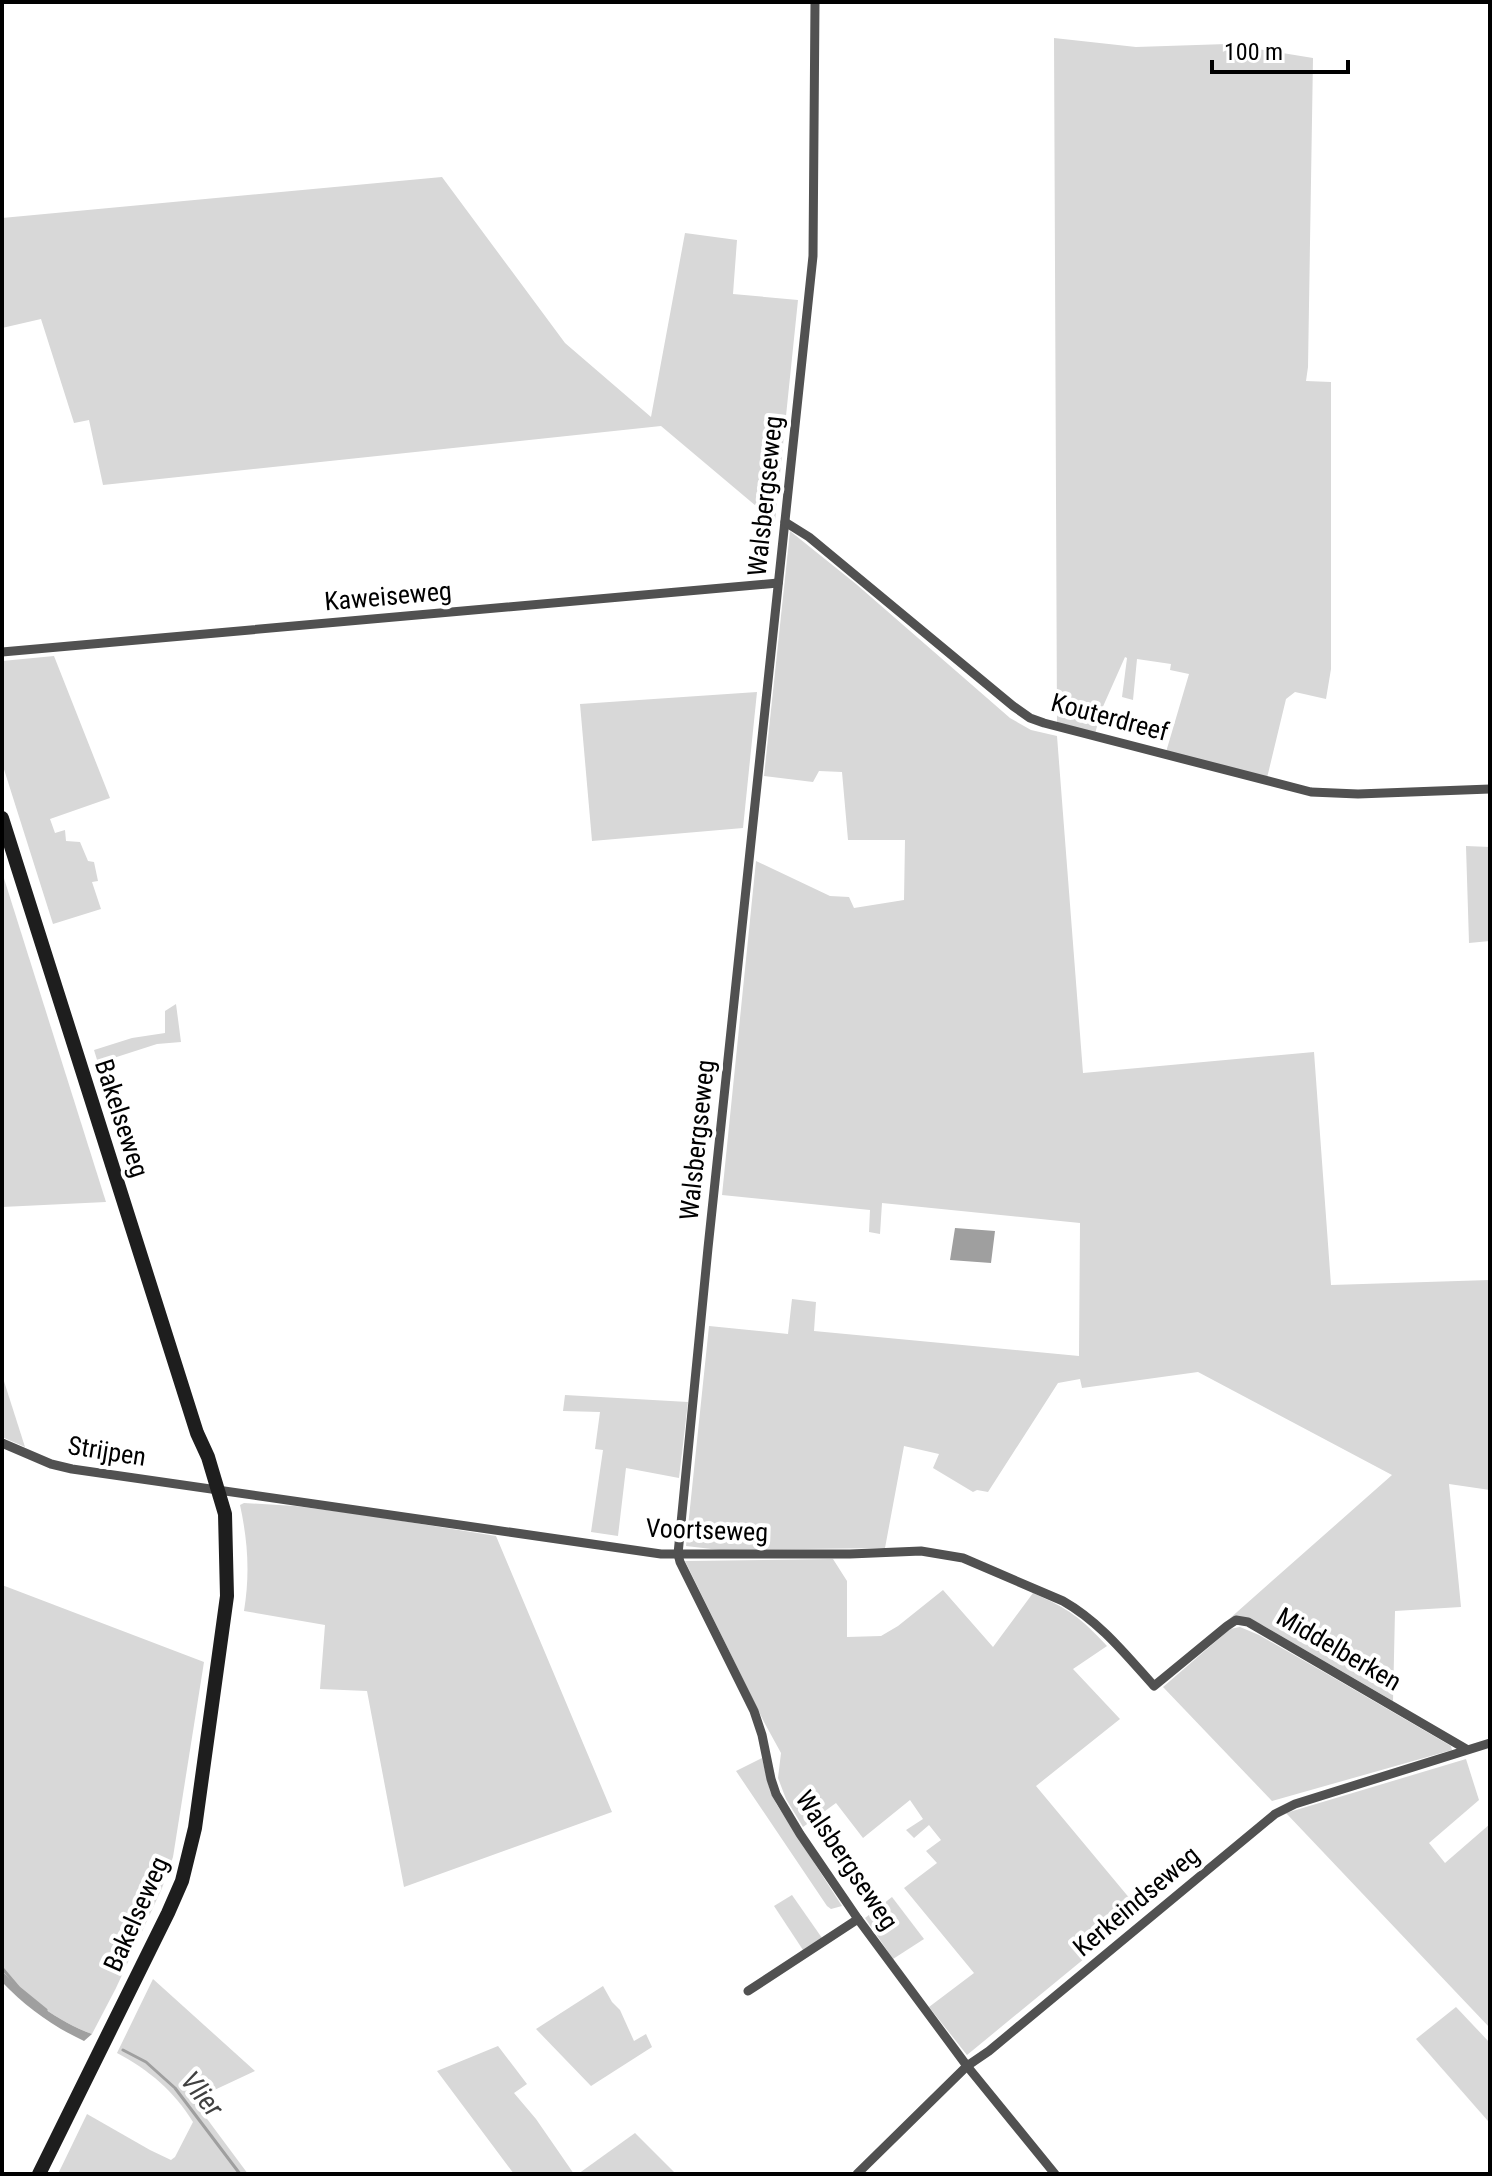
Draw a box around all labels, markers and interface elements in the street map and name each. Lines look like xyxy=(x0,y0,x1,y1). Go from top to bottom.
scale bar xyxy=(1212,24,1348,74)
text: 100 m xyxy=(1224,38,1283,66)
street label: Walsbergseweg xyxy=(742,414,788,578)
street label: Kaweiseweg xyxy=(323,575,453,617)
street label: Kouterdreef xyxy=(1048,687,1172,747)
street label: Bakelseweg xyxy=(89,1055,155,1181)
street label: Walsbergseweg xyxy=(674,1058,720,1222)
street label: Strijpen xyxy=(66,1430,148,1472)
street label: Voortseweg xyxy=(645,1513,769,1547)
street label: Middelberken xyxy=(1271,1601,1407,1697)
street label: Walsbergseweg xyxy=(790,1785,904,1935)
street label: Kerkeindseweg xyxy=(1067,1840,1205,1962)
street label: Bakelseweg xyxy=(97,1852,175,1976)
water label: Vlier xyxy=(174,2065,231,2124)

